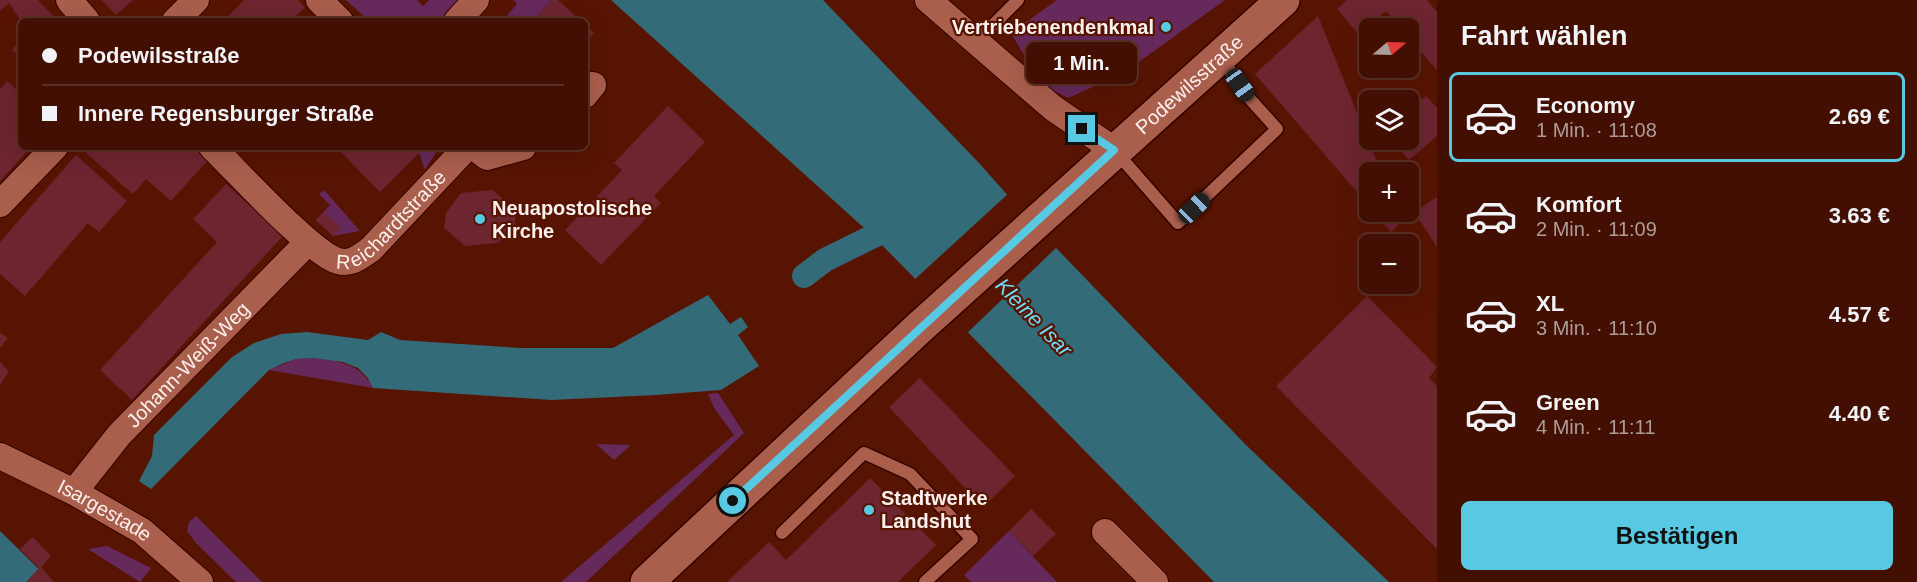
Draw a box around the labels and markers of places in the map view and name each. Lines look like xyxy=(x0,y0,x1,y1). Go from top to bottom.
place label: Vertriebenendenkmal xyxy=(952,16,1154,38)
marker: Vertriebenendenkmal xyxy=(1159,20,1173,34)
place label: Neuapostolische Kirche xyxy=(492,197,652,242)
marker: Neuapostolische Kirche xyxy=(473,212,487,226)
place label: Stadtwerke Landshut xyxy=(881,487,988,532)
marker: Stadtwerke Landshut xyxy=(862,503,876,517)

